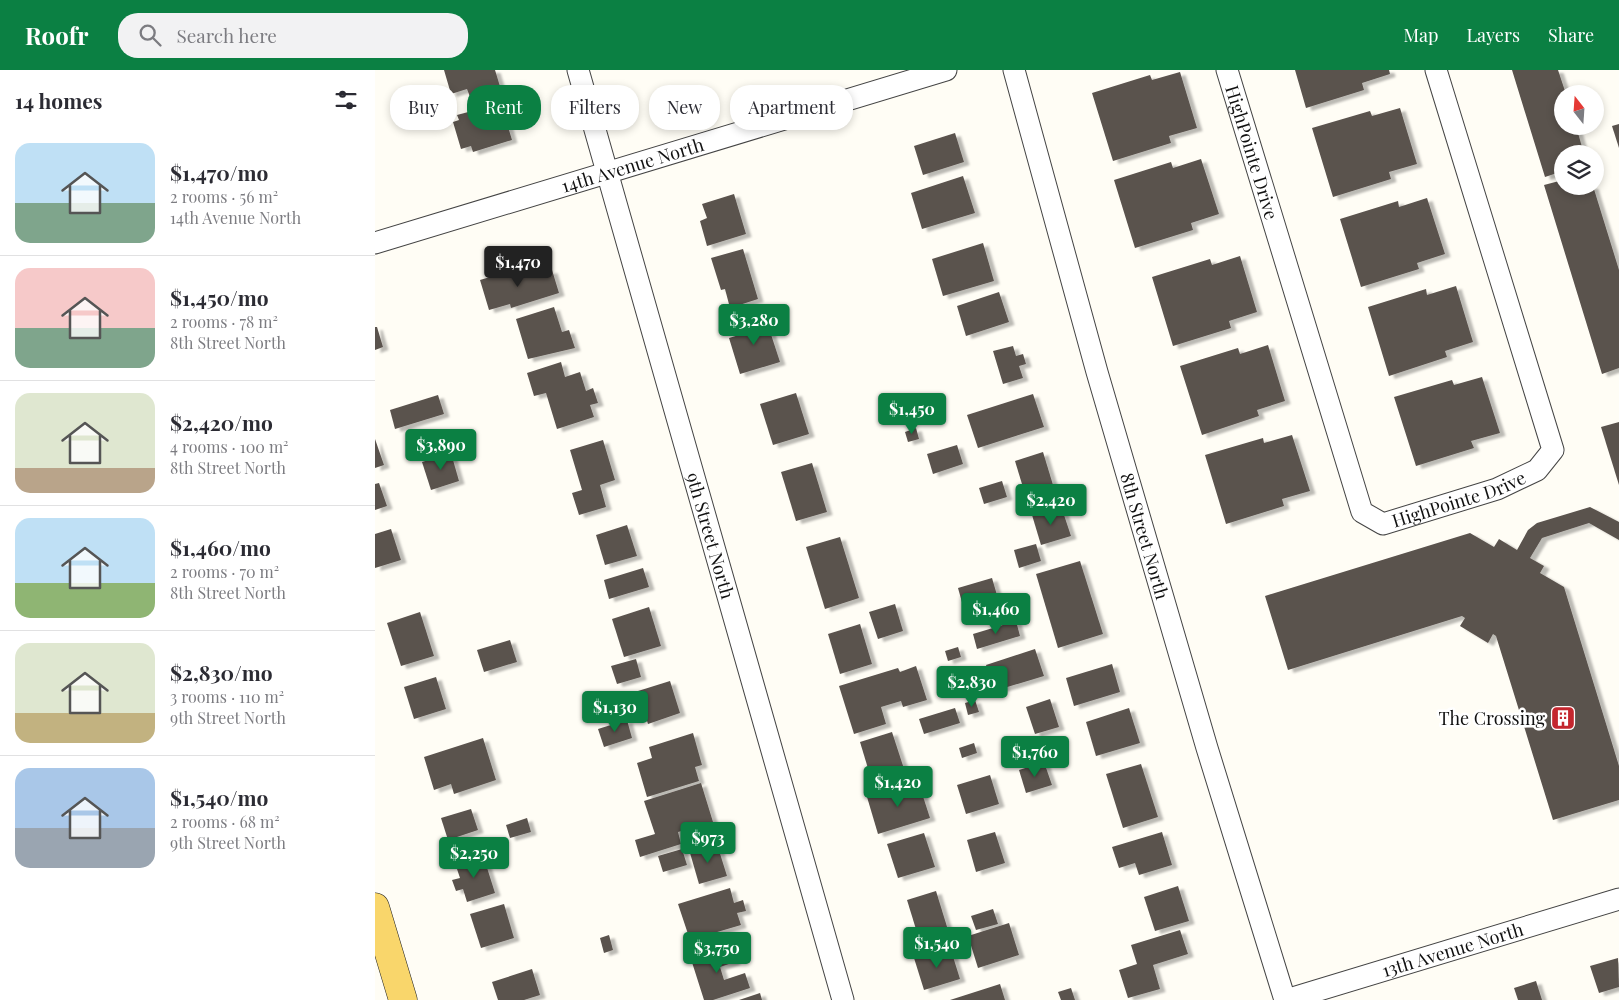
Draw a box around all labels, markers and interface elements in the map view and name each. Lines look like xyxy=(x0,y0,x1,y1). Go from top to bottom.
search box xyxy=(118,13,468,58)
text: Roofr xyxy=(25,19,88,51)
icon: search xyxy=(136,21,164,49)
text: Search here xyxy=(176,22,277,48)
text: Map xyxy=(1403,23,1438,47)
text: Layers xyxy=(1466,23,1520,47)
text: Share xyxy=(1548,23,1594,47)
street label: HighPointe Drive xyxy=(1220,82,1284,222)
chip: Buy xyxy=(390,85,457,130)
chip: Rent xyxy=(467,85,541,130)
chip: Filters xyxy=(551,85,639,130)
chip: New xyxy=(649,85,720,130)
chip: Apartment xyxy=(730,85,853,130)
north arrow xyxy=(1554,85,1604,135)
map controls xyxy=(1554,85,1604,195)
text: 14 homes xyxy=(15,86,102,114)
icon: filters xyxy=(332,86,360,114)
street label: 14th Avenue North xyxy=(558,132,707,198)
button: layers xyxy=(1554,145,1604,195)
text: $1,470/mo xyxy=(170,158,268,186)
icon: home xyxy=(55,163,115,223)
text: 2 rooms · 56 m² xyxy=(170,186,278,207)
text: 14th Avenue North xyxy=(170,207,301,228)
pin: $1,470 xyxy=(477,246,559,288)
text: $1,470 xyxy=(495,251,541,272)
text: $1,450/mo xyxy=(170,283,269,311)
icon: home xyxy=(55,288,115,348)
pin: $3,280 xyxy=(713,304,795,346)
text: $3,280 xyxy=(730,309,778,330)
text: 2 rooms · 78 m² xyxy=(170,311,278,332)
text: 8th Street North xyxy=(170,332,286,353)
pin: $1,450 xyxy=(871,392,953,435)
text: $1,450 xyxy=(889,398,935,419)
text: $2,420/mo xyxy=(170,408,273,436)
icon: home xyxy=(55,413,115,473)
pin: $3,890 xyxy=(400,428,482,471)
text: $3,890 xyxy=(416,434,466,455)
text: 4 rooms · 100 m² xyxy=(170,436,289,457)
text: 8th Street North xyxy=(170,457,286,478)
street label: HighPointe Drive xyxy=(1389,465,1529,533)
street label: 9th Street North xyxy=(681,469,740,602)
street label: 8th Street North xyxy=(1115,470,1175,602)
pin: $2,420 xyxy=(1010,484,1092,526)
text: $2,420 xyxy=(1026,489,1076,510)
text: $1,460/mo xyxy=(170,533,271,561)
icon: home xyxy=(55,538,115,598)
text: 2 rooms · 70 m² xyxy=(170,561,279,582)
text: 8th Street North xyxy=(170,582,286,603)
pin: $1,460 xyxy=(955,592,1037,635)
text: $1,460 xyxy=(972,598,1020,619)
text: $2,830/mo xyxy=(170,658,273,686)
icon: home xyxy=(55,663,115,723)
pin: $2,830 xyxy=(931,666,1013,708)
text: $2,830 xyxy=(948,671,996,692)
text: 3 rooms · 110 m² xyxy=(170,686,284,707)
pin: $1,130 xyxy=(574,690,656,733)
text: $1,130 xyxy=(593,696,637,717)
building icon: The Crossing xyxy=(1550,705,1576,731)
place label: The Crossing xyxy=(1438,706,1545,730)
text: 9th Street North xyxy=(170,707,286,728)
pin: $1,760 xyxy=(994,736,1076,778)
text: $1,760 xyxy=(1012,741,1058,762)
pin: $1,420 xyxy=(857,766,939,808)
text: $1,420 xyxy=(875,771,921,792)
text: $1,540/mo xyxy=(170,783,268,811)
icon: home xyxy=(55,788,115,848)
text: 2 rooms · 68 m² xyxy=(170,811,280,832)
pin: $973 xyxy=(678,822,738,864)
text: $973 xyxy=(691,827,725,848)
text: 9th Street North xyxy=(170,832,286,853)
pin: $2,250 xyxy=(433,836,515,879)
text: $2,250 xyxy=(450,842,498,863)
street label: 13th Avenue North xyxy=(1379,917,1526,982)
pin: $1,540 xyxy=(896,926,978,969)
pin: $3,750 xyxy=(676,932,758,974)
text: $1,540 xyxy=(914,932,960,953)
text: $3,750 xyxy=(694,937,740,958)

